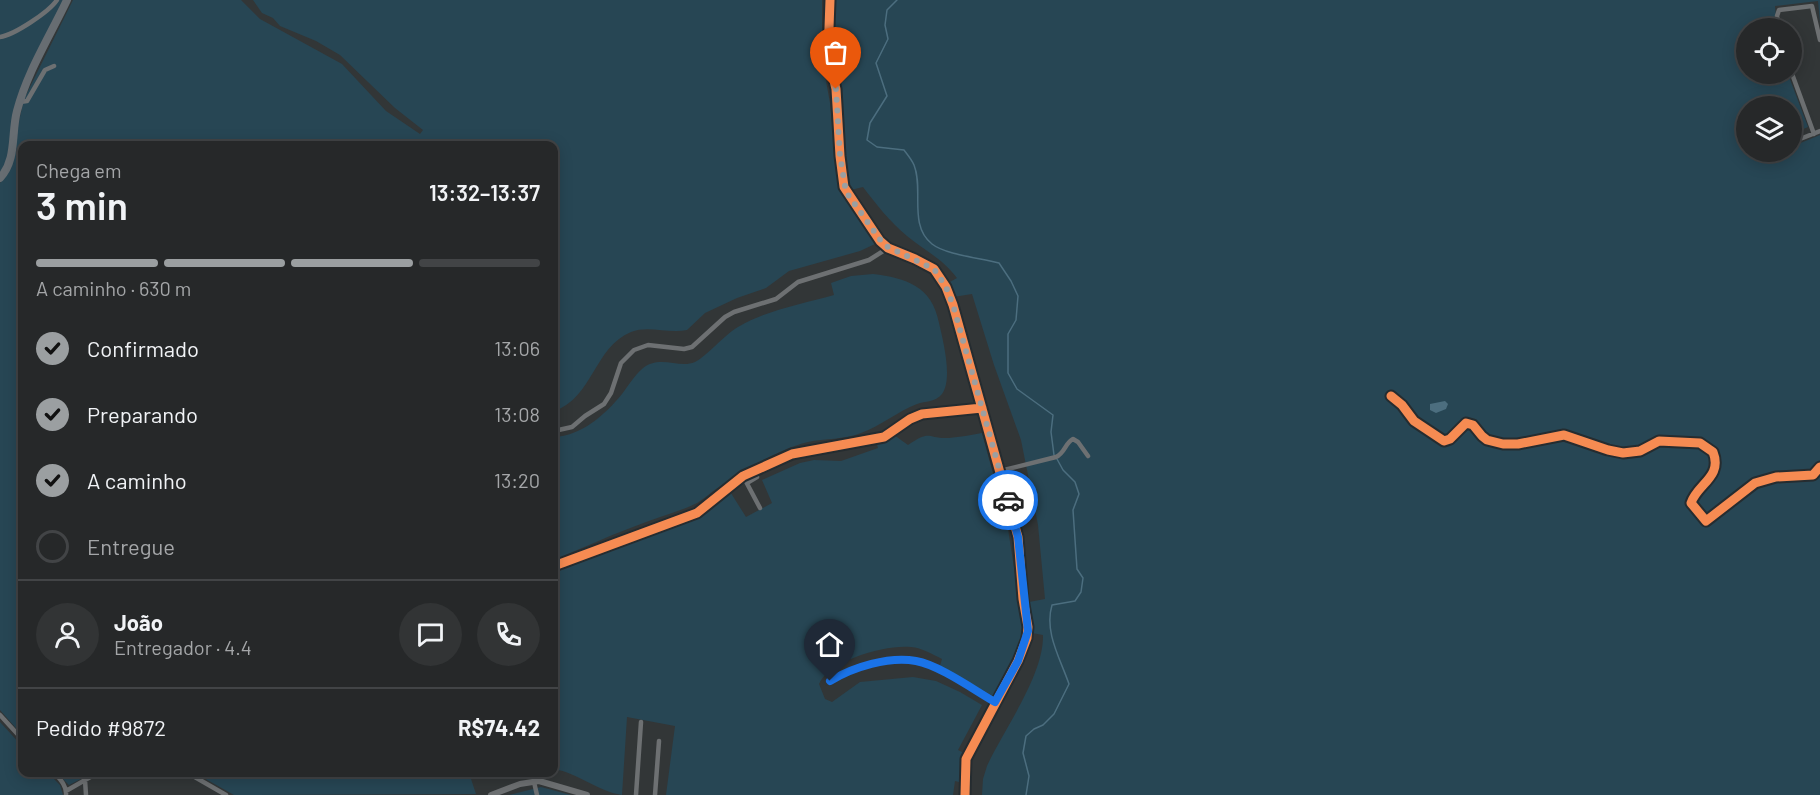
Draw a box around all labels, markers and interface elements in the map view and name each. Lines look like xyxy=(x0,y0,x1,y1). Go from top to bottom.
map controls xyxy=(1736,18,1802,162)
button: locate xyxy=(1736,18,1802,84)
pin xyxy=(810,27,861,89)
icon: bag xyxy=(819,36,852,69)
button: layers xyxy=(1736,96,1802,162)
text: Chega em xyxy=(36,158,122,182)
text: 13:32–13:37 xyxy=(429,179,540,205)
text: 3 min xyxy=(36,181,128,228)
text: A caminho · 630 m xyxy=(36,276,191,300)
icon: check xyxy=(36,332,69,365)
text: Confirmado xyxy=(87,335,199,361)
text: 13:06 xyxy=(494,336,540,360)
icon: check xyxy=(36,398,69,431)
text: Preparando xyxy=(87,401,198,427)
text: 13:08 xyxy=(494,402,540,426)
icon: check xyxy=(36,464,69,497)
text: A caminho xyxy=(87,467,187,493)
text: 13:20 xyxy=(494,468,540,492)
courier xyxy=(978,470,1038,530)
icon: car xyxy=(992,484,1025,517)
text: Entregue xyxy=(87,533,175,559)
button: person xyxy=(36,603,99,666)
button: chat xyxy=(399,603,462,666)
button: phone xyxy=(477,603,540,666)
text: João xyxy=(114,609,163,635)
pin xyxy=(804,619,855,681)
icon: home xyxy=(813,628,846,661)
text: Entregador · 4.4 xyxy=(114,635,252,659)
text: Pedido #9872 xyxy=(36,714,166,740)
text: R$74.42 xyxy=(458,714,540,740)

